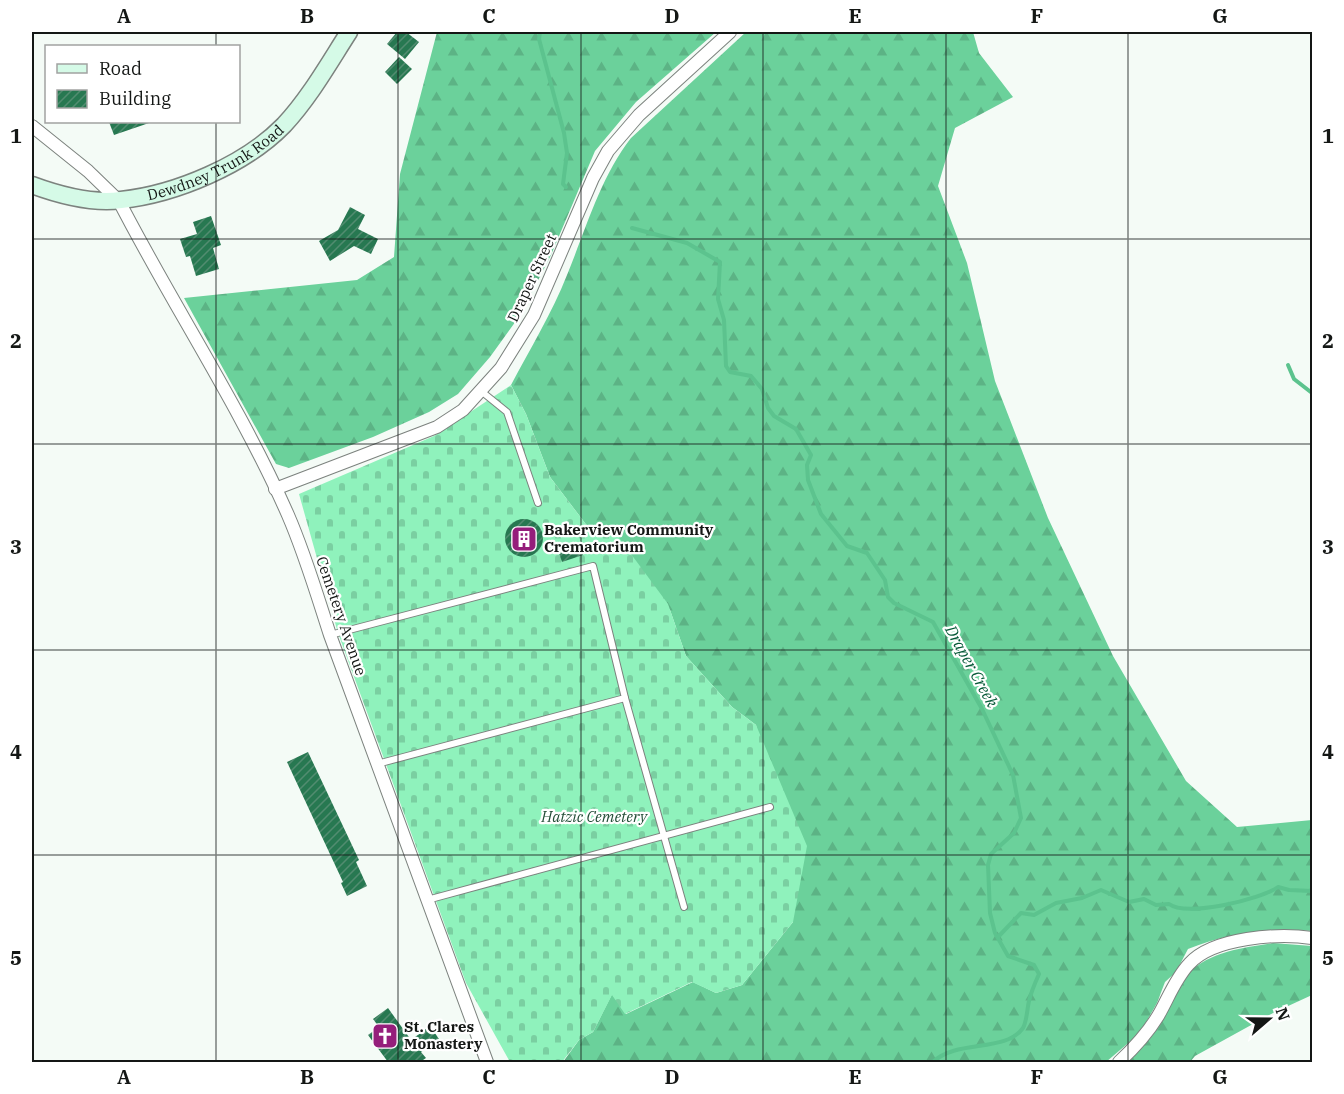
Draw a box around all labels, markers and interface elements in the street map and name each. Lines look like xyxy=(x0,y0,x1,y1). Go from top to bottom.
text: A xyxy=(117,2,131,29)
text: B xyxy=(300,2,314,29)
text: C xyxy=(482,2,496,29)
text: D xyxy=(664,2,680,29)
text: E xyxy=(848,2,862,29)
text: F xyxy=(1031,2,1043,29)
text: G xyxy=(1212,2,1228,29)
legend xyxy=(45,45,240,123)
text: Road xyxy=(99,57,142,80)
text: Building xyxy=(99,87,171,110)
street label: Dewdney Trunk Road xyxy=(145,120,288,204)
text: 1 xyxy=(10,122,22,149)
text: 1 xyxy=(1322,122,1334,149)
street label: Draper Street xyxy=(503,231,560,325)
text: 2 xyxy=(10,327,22,354)
text: 2 xyxy=(1322,327,1334,354)
place label: Bakerview Community Crematorium xyxy=(544,520,714,556)
building icon: Bakerview Community Crematorium xyxy=(509,524,539,554)
text: 3 xyxy=(10,533,22,560)
text: 3 xyxy=(1322,533,1334,560)
street label: Cemetery Avenue xyxy=(312,554,371,678)
water label: Draper Creek xyxy=(941,620,1003,711)
text: 4 xyxy=(10,738,22,765)
text: 4 xyxy=(1322,738,1334,765)
park label: Hatzic Cemetery xyxy=(540,807,648,826)
text: 5 xyxy=(10,944,22,971)
text: 5 xyxy=(1322,944,1334,971)
north arrow xyxy=(1239,989,1299,1049)
text: N xyxy=(1272,1005,1295,1023)
place label: St. Clares Monastery xyxy=(404,1017,483,1053)
church icon: St. Clares Monastery xyxy=(370,1021,400,1051)
text: A xyxy=(117,1063,131,1090)
text: B xyxy=(300,1063,314,1090)
text: C xyxy=(482,1063,496,1090)
text: D xyxy=(664,1063,680,1090)
text: E xyxy=(848,1063,862,1090)
text: F xyxy=(1031,1063,1043,1090)
text: G xyxy=(1212,1063,1228,1090)

